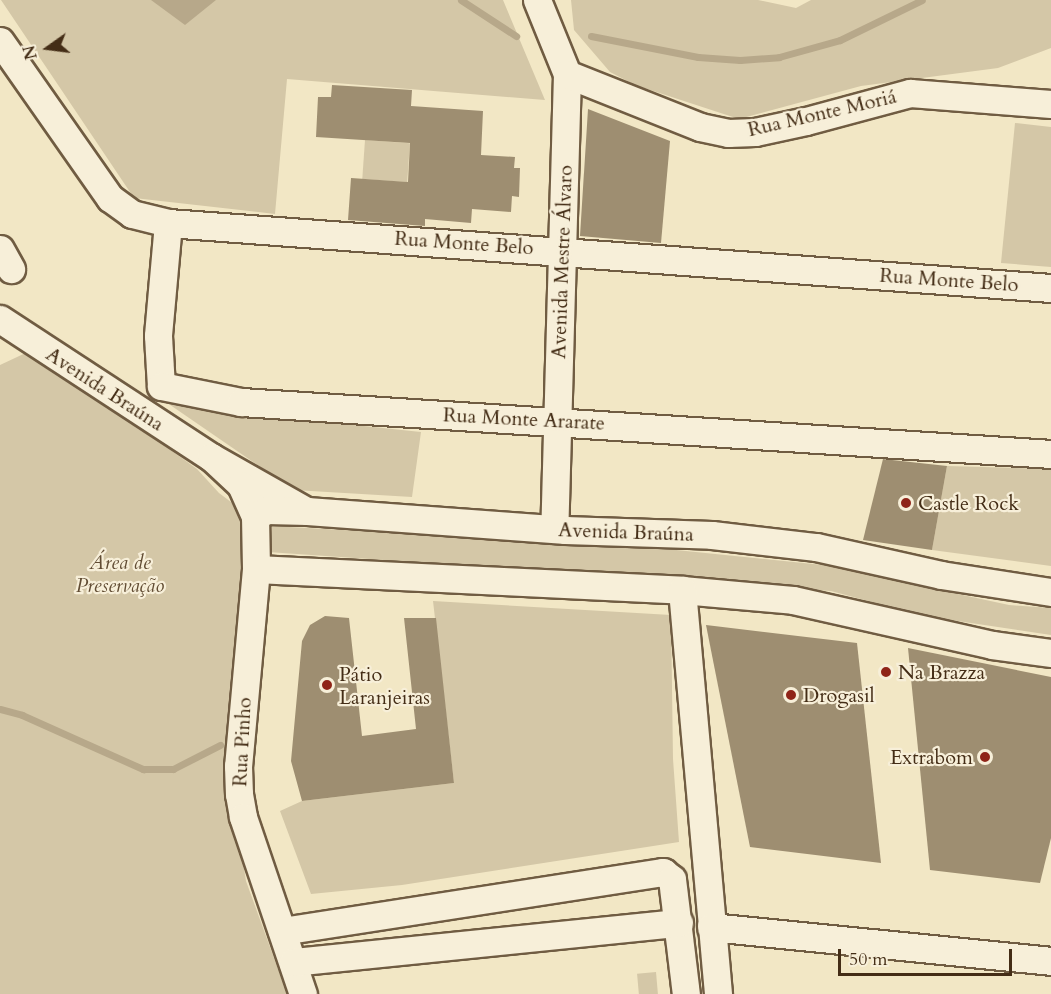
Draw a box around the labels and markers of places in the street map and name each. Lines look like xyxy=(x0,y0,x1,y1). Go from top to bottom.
place label: Castle Rock xyxy=(918,491,1019,515)
marker: Castle Rock xyxy=(899,496,913,510)
place label: Na Brazza xyxy=(898,660,985,684)
place label: Pátio Laranjeiras xyxy=(339,662,430,709)
marker: Na Brazza xyxy=(879,665,893,679)
marker: Pátio Laranjeiras xyxy=(320,678,334,692)
place label: Drogasil xyxy=(803,683,875,707)
marker: Drogasil xyxy=(784,688,798,702)
place label: Extrabom xyxy=(890,745,973,769)
marker: Extrabom xyxy=(978,750,992,764)

